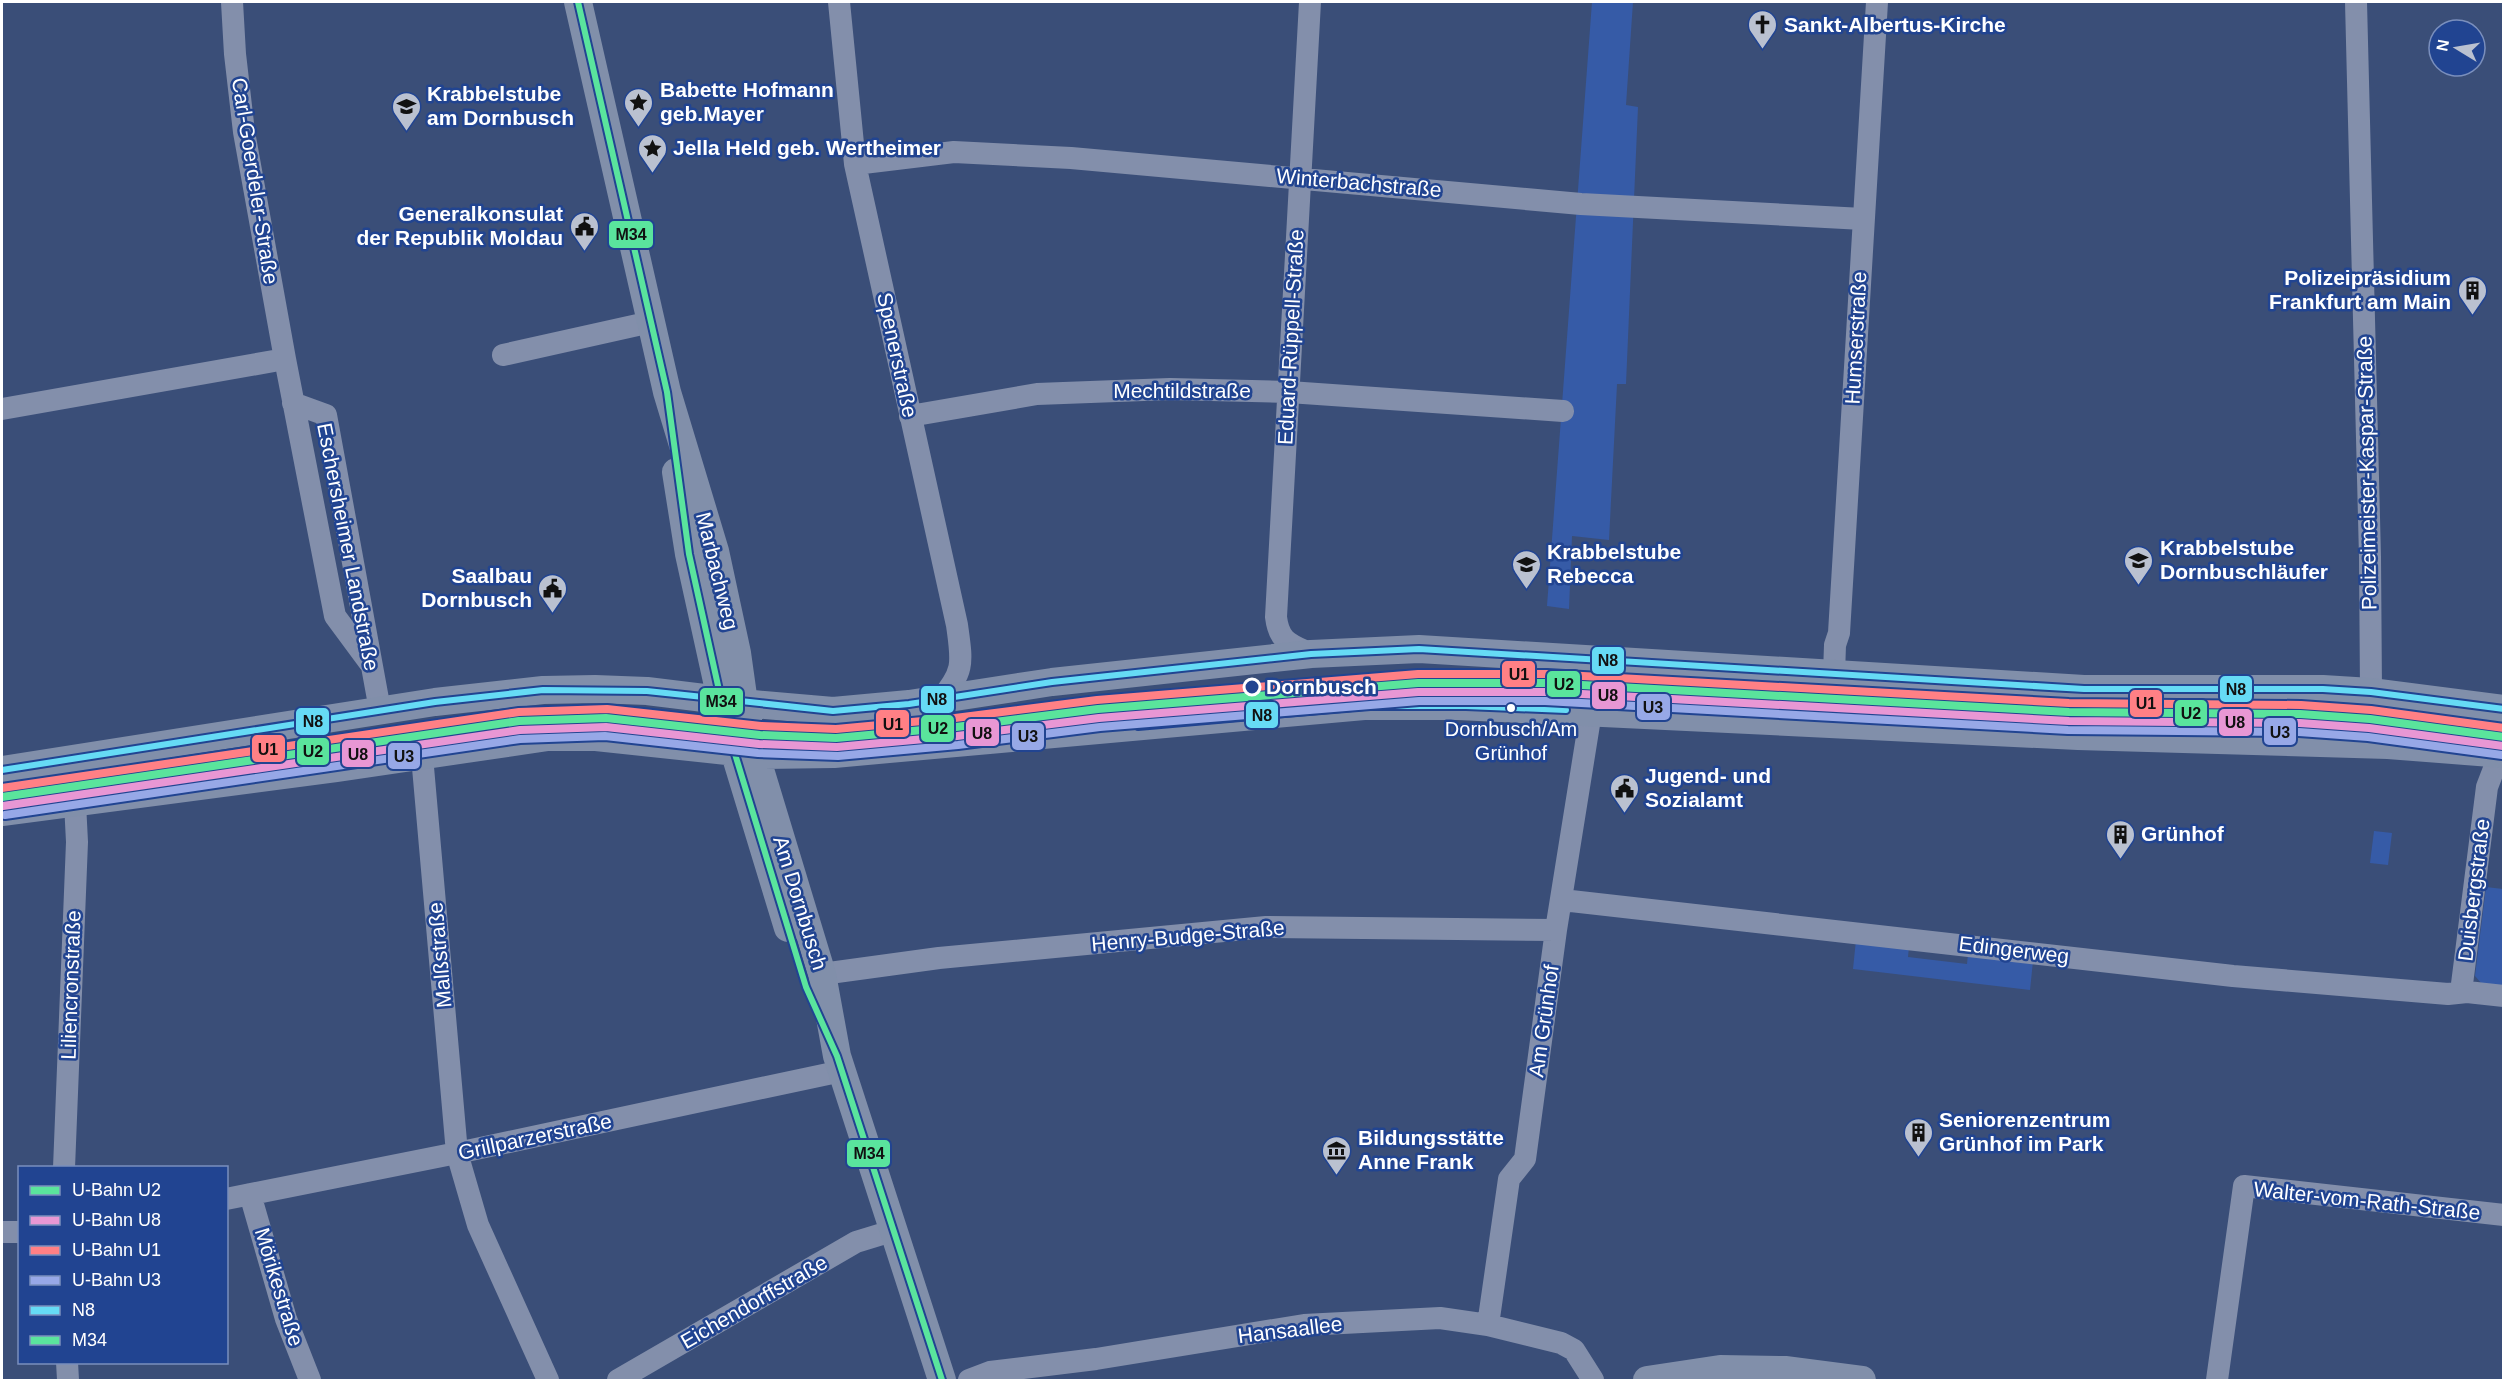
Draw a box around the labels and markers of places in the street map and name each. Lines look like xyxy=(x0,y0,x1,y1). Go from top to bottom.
church icon: Sankt-Albertus-Kirche xyxy=(1747,9,1779,51)
place label: Sankt-Albertus-Kirche xyxy=(1784,13,2006,36)
place label: Babette Hofmann geb.Mayer xyxy=(660,78,834,125)
place label: Krabbelstube am Dornbusch xyxy=(427,82,574,129)
place icon: Babette Hofmann geb.Mayer xyxy=(623,86,655,128)
school or university icon: Krabbelstube am Dornbusch xyxy=(390,90,422,132)
place icon: Jella Held geb. Wertheimer xyxy=(636,132,668,174)
place label: Jella Held geb. Wertheimer xyxy=(673,136,941,159)
place label: Generalkonsulat der Republik Moldau xyxy=(356,202,563,249)
public building icon: Generalkonsulat der Republik Moldau xyxy=(568,210,600,252)
place label: Polizeipräsidium Frankfurt am Main xyxy=(2269,266,2451,313)
building icon: Polizeipräsidium Frankfurt am Main xyxy=(2456,274,2488,316)
place label: Krabbelstube Dornbuschläufer xyxy=(2160,536,2328,583)
place label: Krabbelstube Rebecca xyxy=(1547,540,1681,587)
school or university icon: Krabbelstube Dornbuschläufer xyxy=(2123,544,2155,586)
school or university icon: Krabbelstube Rebecca xyxy=(1510,548,1542,590)
place label: Saalbau Dornbusch xyxy=(421,564,532,611)
public building icon: Saalbau Dornbusch xyxy=(537,572,569,614)
place label: Dornbusch xyxy=(1266,675,1377,698)
marker: Dornbusch xyxy=(1243,678,1261,696)
marker: Dornbusch/Am Grünhof xyxy=(1505,702,1517,714)
place label: Dornbusch/Am Grünhof xyxy=(1445,718,1577,764)
place label: Jugend- und Sozialamt xyxy=(1645,764,1771,811)
public building icon: Jugend- und Sozialamt xyxy=(1608,772,1640,814)
building icon: Grünhof xyxy=(2104,818,2136,860)
place label: Grünhof xyxy=(2141,822,2225,845)
place label: Seniorenzentrum Grünhof im Park xyxy=(1939,1108,2111,1155)
building icon: Seniorenzentrum Grünhof im Park xyxy=(1902,1116,1934,1158)
place label: Bildungsstätte Anne Frank xyxy=(1358,1126,1504,1173)
museum icon: Bildungsstätte Anne Frank xyxy=(1321,1134,1353,1176)

